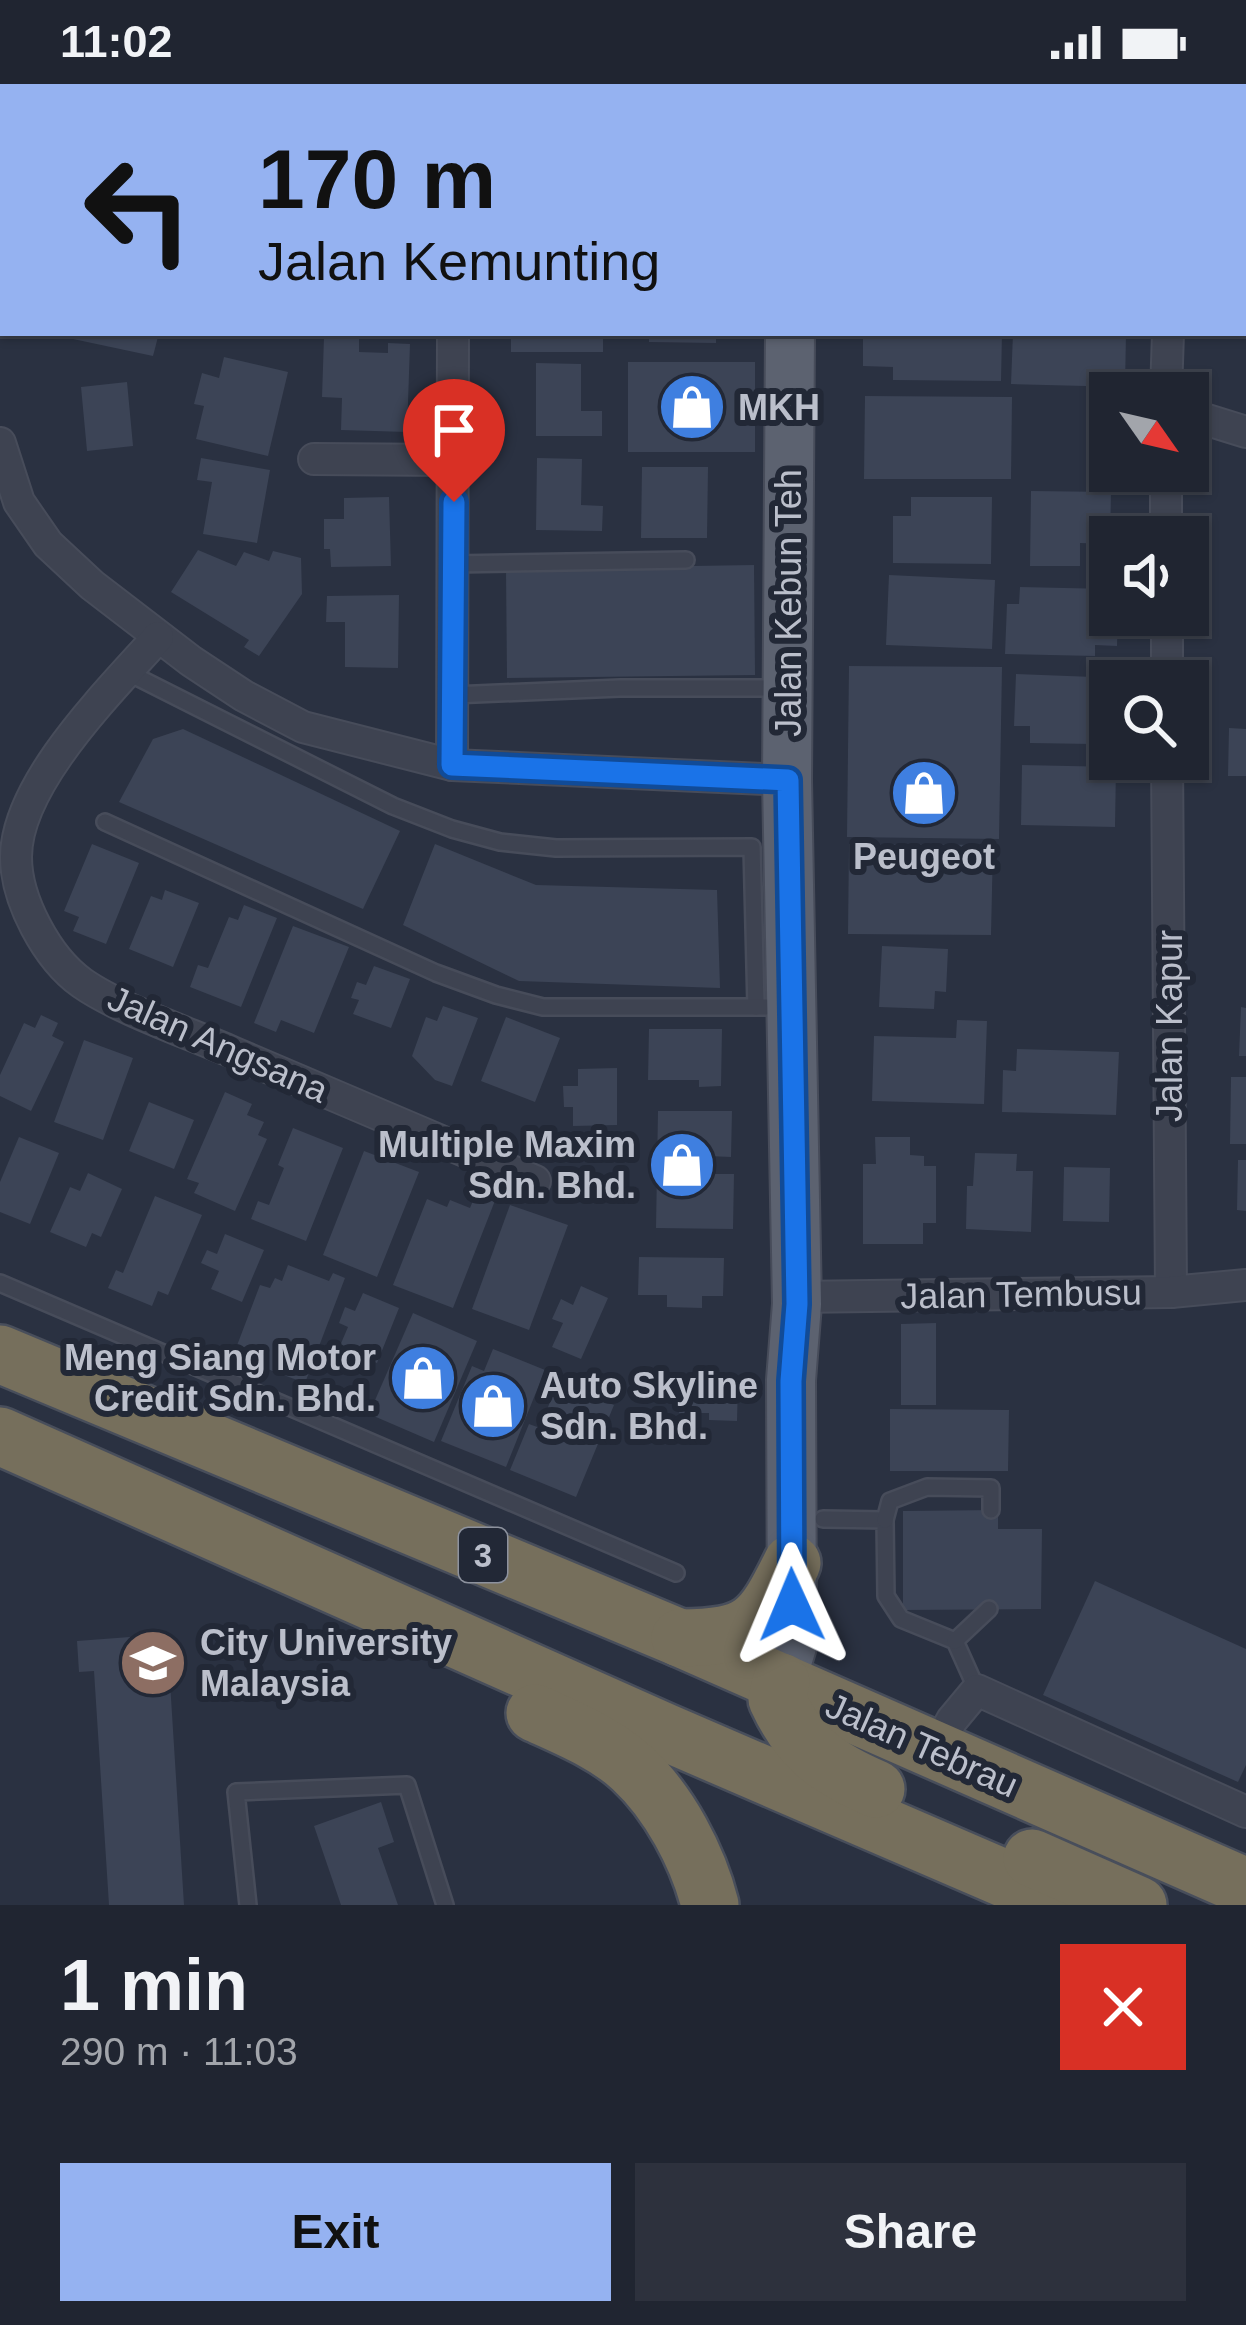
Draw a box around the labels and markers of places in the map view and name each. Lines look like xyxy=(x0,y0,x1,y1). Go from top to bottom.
shop icon: MKH xyxy=(657,372,727,442)
pin xyxy=(403,379,505,502)
place label: MKH xyxy=(738,387,820,428)
shop icon: Peugeot xyxy=(889,758,959,828)
place label: Peugeot xyxy=(853,836,995,877)
place label: Multiple Maxim Sdn. Bhd. xyxy=(378,1124,636,1206)
shop icon: Multiple Maxim Sdn. Bhd. xyxy=(647,1130,717,1200)
place label: Meng Siang Motor Credit Sdn. Bhd. xyxy=(64,1337,376,1419)
shop icon: Meng Siang Motor Credit Sdn. Bhd. xyxy=(388,1343,458,1413)
place label: Auto Skyline Sdn. Bhd. xyxy=(540,1365,758,1447)
shop icon: Auto Skyline Sdn. Bhd. xyxy=(458,1371,528,1441)
place label: City University Malaysia xyxy=(200,1622,452,1704)
school or university icon: City University Malaysia xyxy=(118,1628,188,1698)

